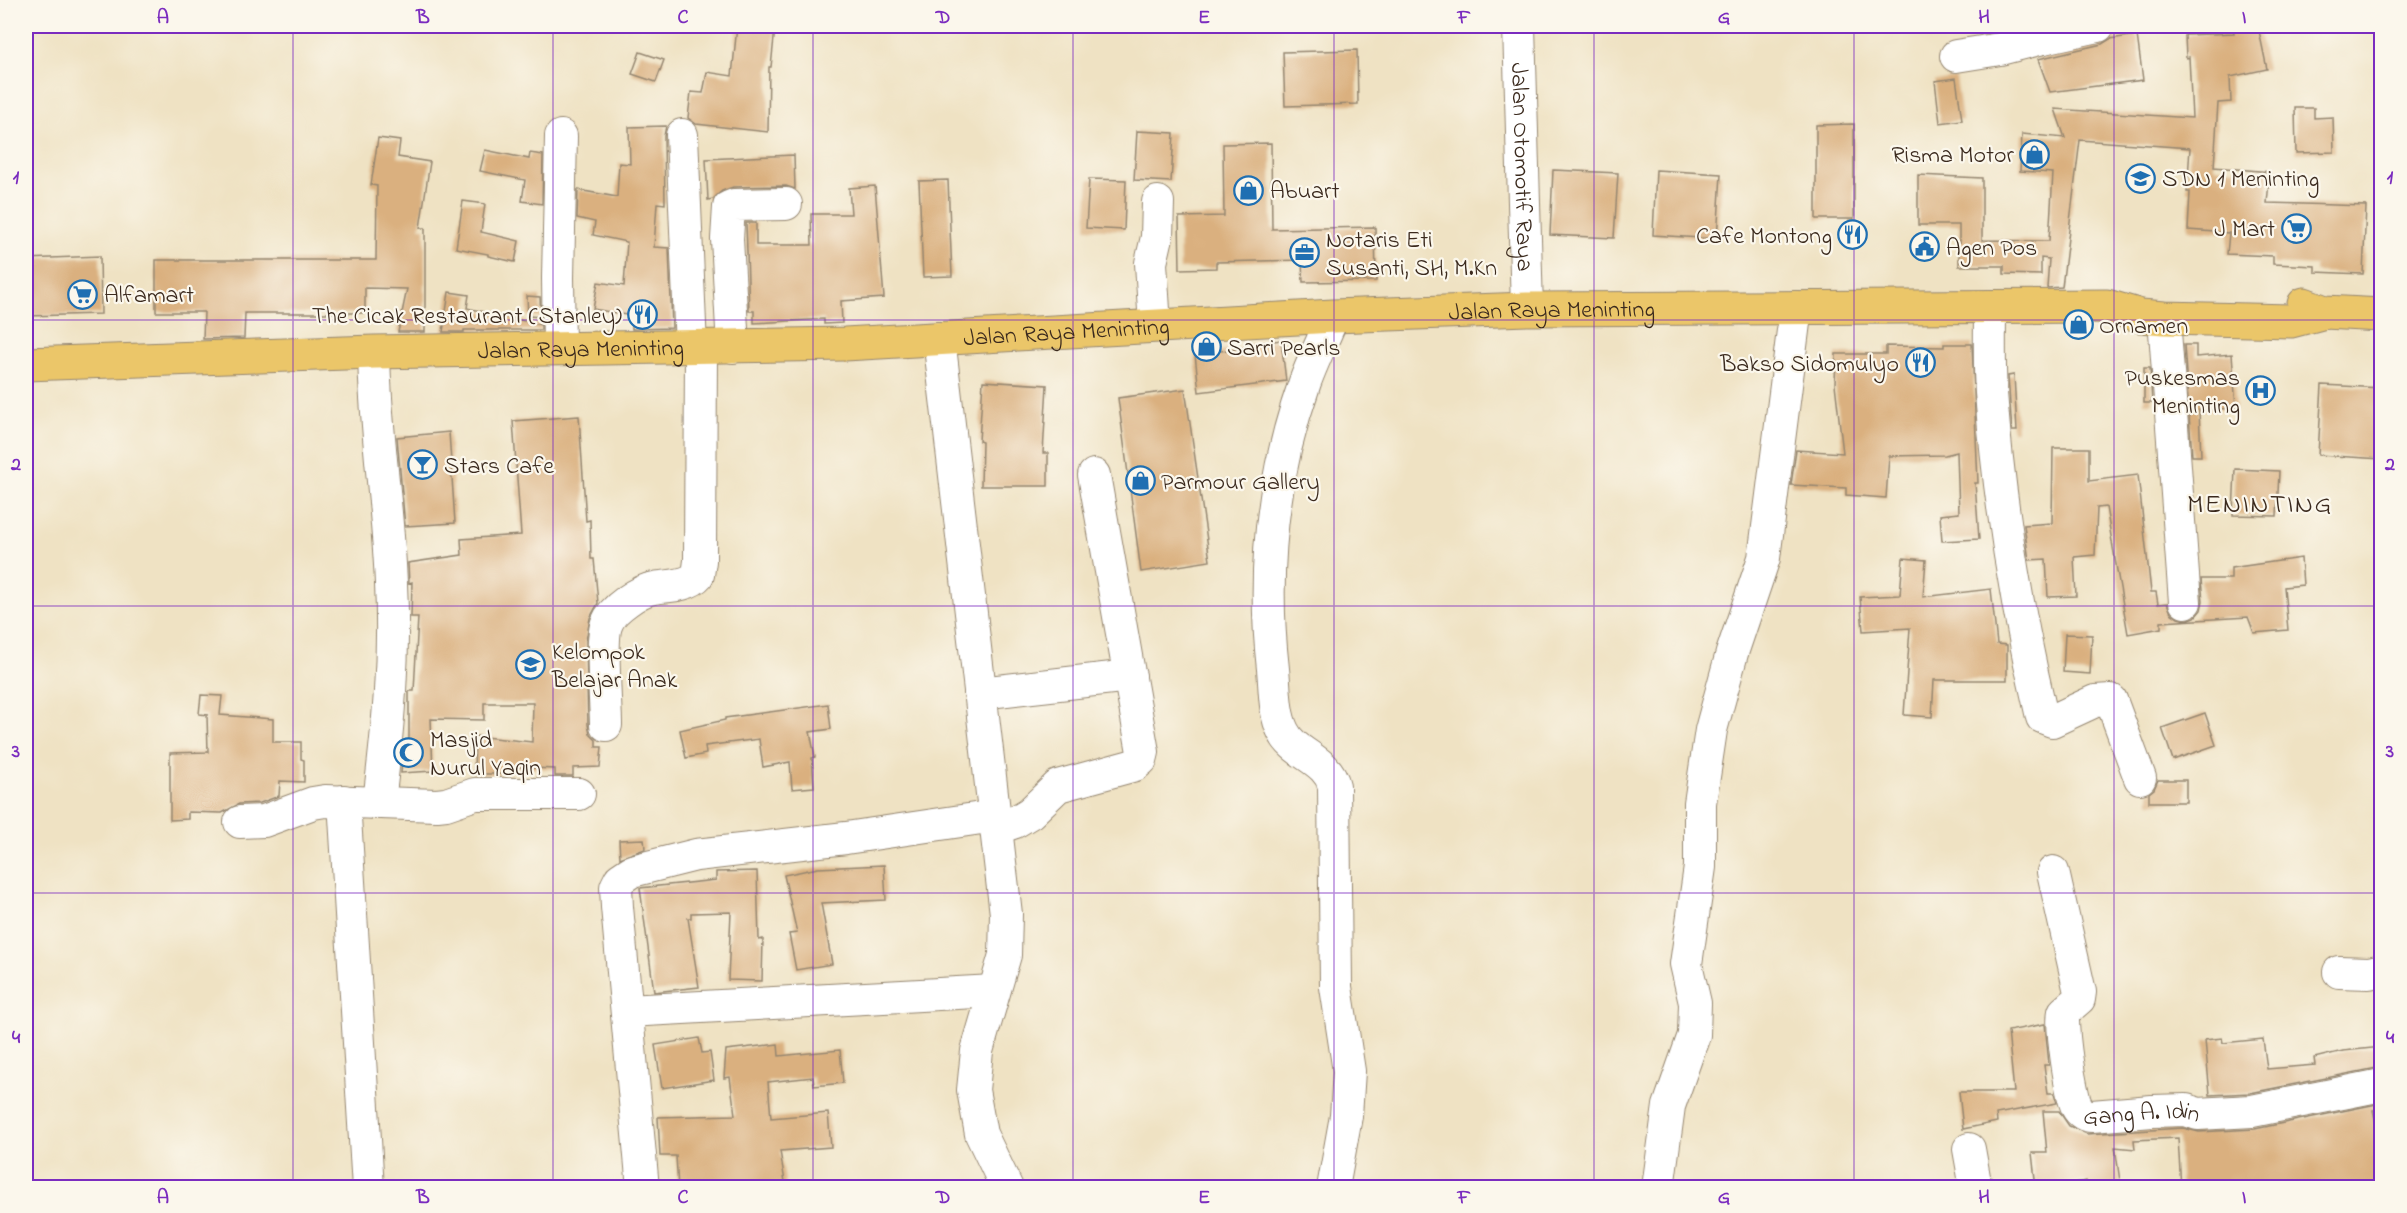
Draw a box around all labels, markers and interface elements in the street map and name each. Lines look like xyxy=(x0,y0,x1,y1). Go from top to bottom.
text: A xyxy=(157,4,169,33)
text: B xyxy=(415,4,430,33)
text: C xyxy=(678,4,689,33)
text: D xyxy=(935,4,950,33)
text: E xyxy=(1198,4,1210,33)
text: F xyxy=(1457,4,1471,33)
text: G xyxy=(1718,4,1731,33)
text: H xyxy=(1978,4,1990,33)
text: I xyxy=(2242,4,2247,33)
street label: Jalan Otomotif Raya xyxy=(1500,62,1541,272)
shop icon: Risma Motor xyxy=(2019,138,2051,170)
place label: Risma Motor xyxy=(1892,139,2015,174)
school or university icon: SDN 1 Meninting xyxy=(2125,162,2157,194)
place label: SDN 1 Meninting xyxy=(2162,163,2319,198)
text: 1 xyxy=(13,164,20,193)
text: 1 xyxy=(2387,164,2394,193)
shop icon: Abuart xyxy=(1233,174,1265,206)
place label: Abuart xyxy=(1270,175,1340,210)
supermarket icon: J Mart xyxy=(2280,212,2312,244)
place label: J Mart xyxy=(2214,213,2275,248)
restaurant icon: Cafe Montong xyxy=(1837,219,1869,251)
place label: Cafe Montong xyxy=(1696,220,1832,255)
place label: Notaris Eti Susanti, SH, M.Kn xyxy=(1326,224,1497,287)
public building icon: Agen Pos xyxy=(1909,231,1941,263)
place label: Agen Pos xyxy=(1946,232,2037,267)
office icon: Notaris Eti Susanti, SH, M.Kn xyxy=(1289,237,1321,269)
supermarket icon: Alfamart xyxy=(67,278,99,310)
place label: Alfamart xyxy=(104,279,194,314)
street label: Jalan Raya Meninting xyxy=(1448,293,1655,332)
restaurant icon: The Cicak Restaurant (Stanley) xyxy=(627,299,659,331)
place label: The Cicak Restaurant (Stanley) xyxy=(312,300,622,336)
shop icon: Ornamen xyxy=(2062,309,2094,341)
street label: Jalan Raya Meninting xyxy=(962,310,1171,357)
place label: Ornamen xyxy=(2099,310,2188,345)
shop icon: Sarri Pearls xyxy=(1190,331,1222,363)
street label: Jalan Raya Meninting xyxy=(477,332,684,370)
place label: Sarri Pearls xyxy=(1227,332,1340,367)
restaurant icon: Bakso Sidomulyo xyxy=(1904,347,1936,379)
place label: Bakso Sidomulyo xyxy=(1719,348,1899,384)
place label: Puskesmas Meninting xyxy=(2124,362,2240,425)
hospital icon: Puskesmas Meninting xyxy=(2245,375,2277,407)
bar icon: Stars Cafe xyxy=(407,449,439,481)
place label: Stars Cafe xyxy=(444,450,554,485)
text: 2 xyxy=(10,451,21,480)
text: 2 xyxy=(2384,451,2395,480)
shop icon: Parmour Gallery xyxy=(1124,465,1156,497)
place label: Parmour Gallery xyxy=(1161,466,1320,502)
district label: MENINTING xyxy=(2187,486,2333,525)
place label: Kelompok Belajar Anak xyxy=(551,636,678,699)
school or university icon: Kelompok Belajar Anak xyxy=(515,649,547,681)
place label: Masjid Nurul Yaqin xyxy=(430,724,541,787)
mosque icon: Masjid Nurul Yaqin xyxy=(393,737,425,769)
text: 3 xyxy=(11,738,20,767)
text: 3 xyxy=(2385,738,2394,767)
text: 4 xyxy=(12,1024,21,1053)
text: 4 xyxy=(2386,1024,2395,1053)
street label: Gang A. Idin xyxy=(2082,1095,2205,1136)
text: A xyxy=(157,1184,169,1213)
text: B xyxy=(415,1184,430,1213)
text: C xyxy=(678,1184,689,1213)
text: D xyxy=(935,1184,950,1213)
text: E xyxy=(1198,1184,1210,1213)
text: F xyxy=(1457,1184,1471,1213)
text: G xyxy=(1718,1184,1731,1213)
text: H xyxy=(1978,1184,1990,1213)
text: I xyxy=(2242,1184,2247,1213)

